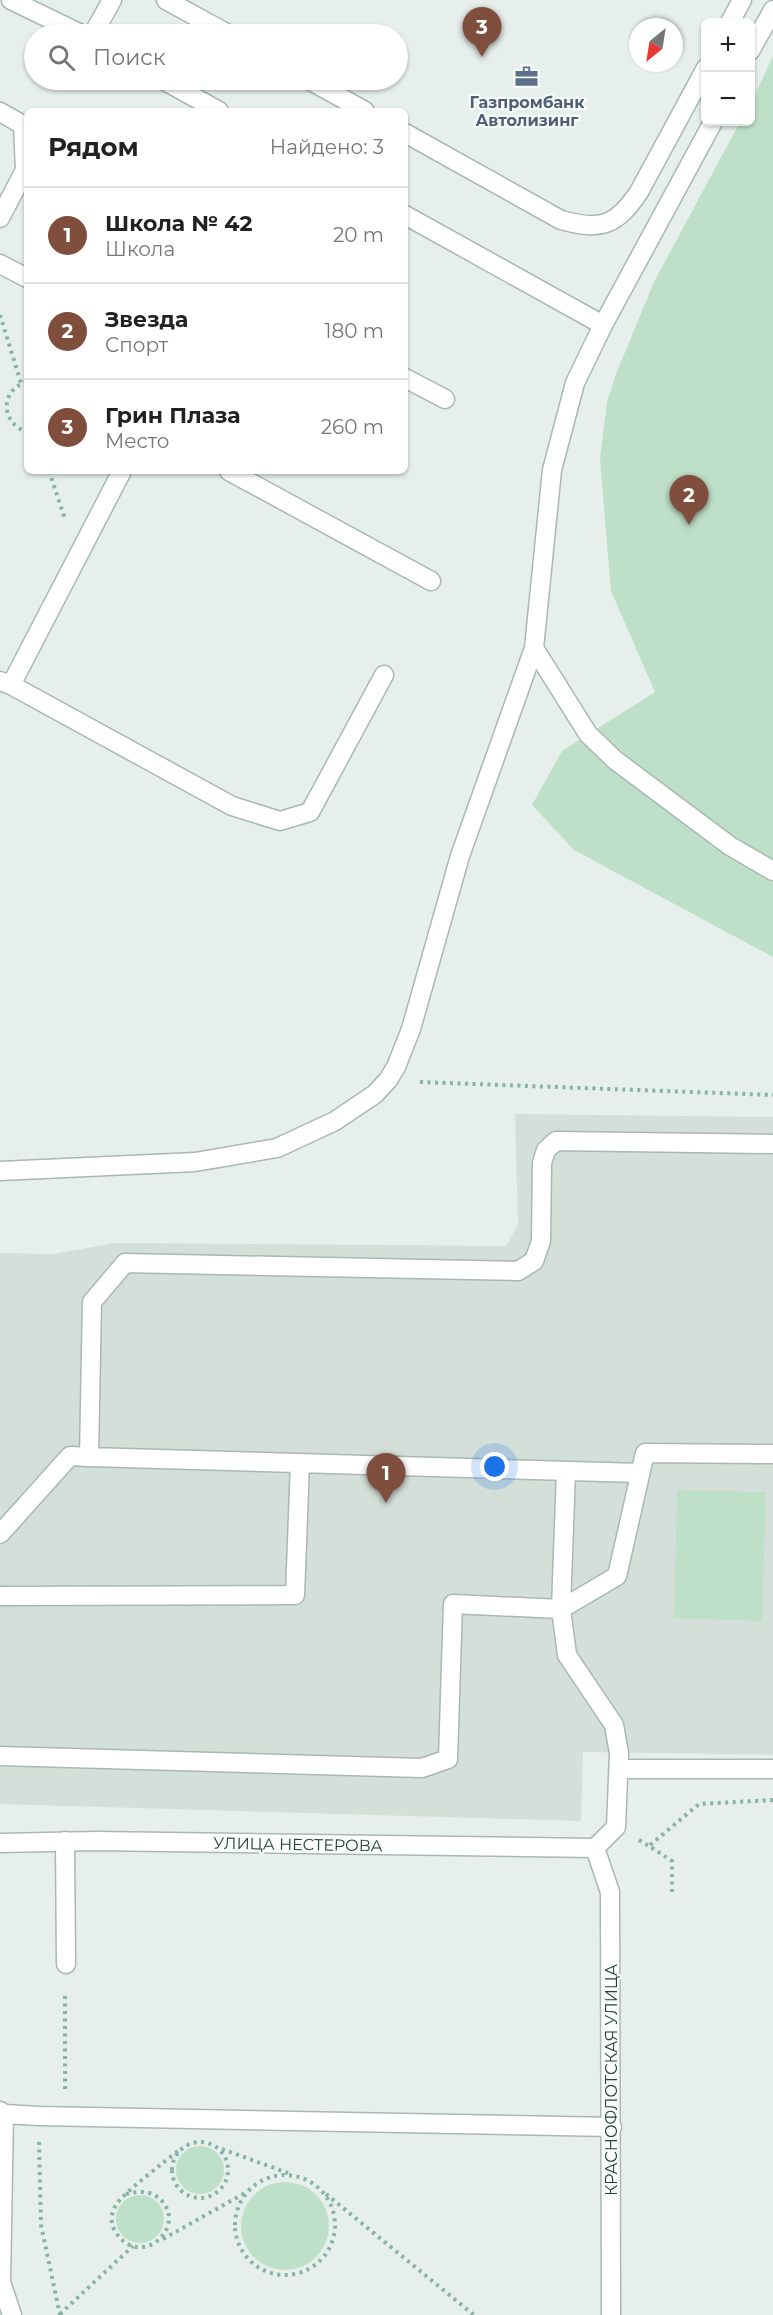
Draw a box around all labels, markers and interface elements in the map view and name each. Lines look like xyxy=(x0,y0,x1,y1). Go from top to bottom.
pin: 3 xyxy=(462,8,502,57)
north arrow xyxy=(629,18,683,72)
map controls xyxy=(701,18,755,126)
button: + xyxy=(701,18,755,72)
search box xyxy=(24,24,408,90)
icon: search xyxy=(45,41,78,74)
text: Поиск xyxy=(93,44,165,71)
office icon: Газпромбанк Автолизинг xyxy=(514,64,540,90)
button: − xyxy=(701,72,755,126)
place label: Газпромбанк Автолизинг xyxy=(470,93,585,130)
text: Рядом xyxy=(48,131,139,163)
text: Найдено: 3 xyxy=(270,135,384,159)
text: Школа № 42 xyxy=(105,210,252,237)
text: 1 xyxy=(64,223,71,247)
text: 20 m xyxy=(333,223,384,247)
text: Школа xyxy=(105,237,175,261)
text: Звезда xyxy=(105,306,188,333)
text: 2 xyxy=(62,319,73,343)
text: 180 m xyxy=(324,319,384,343)
text: Спорт xyxy=(105,333,168,357)
text: Грин Плаза xyxy=(105,402,241,429)
text: 3 xyxy=(62,415,73,439)
text: 260 m xyxy=(321,415,384,439)
text: Место xyxy=(105,429,169,453)
pin: 2 xyxy=(670,476,708,525)
your location xyxy=(480,1452,509,1481)
pin: 1 xyxy=(366,1454,406,1503)
street label: УЛИЦА НЕСТЕРОВА xyxy=(213,1834,383,1855)
street label: КРАСНОФЛОТСКАЯ УЛИЦА xyxy=(602,1964,621,2196)

